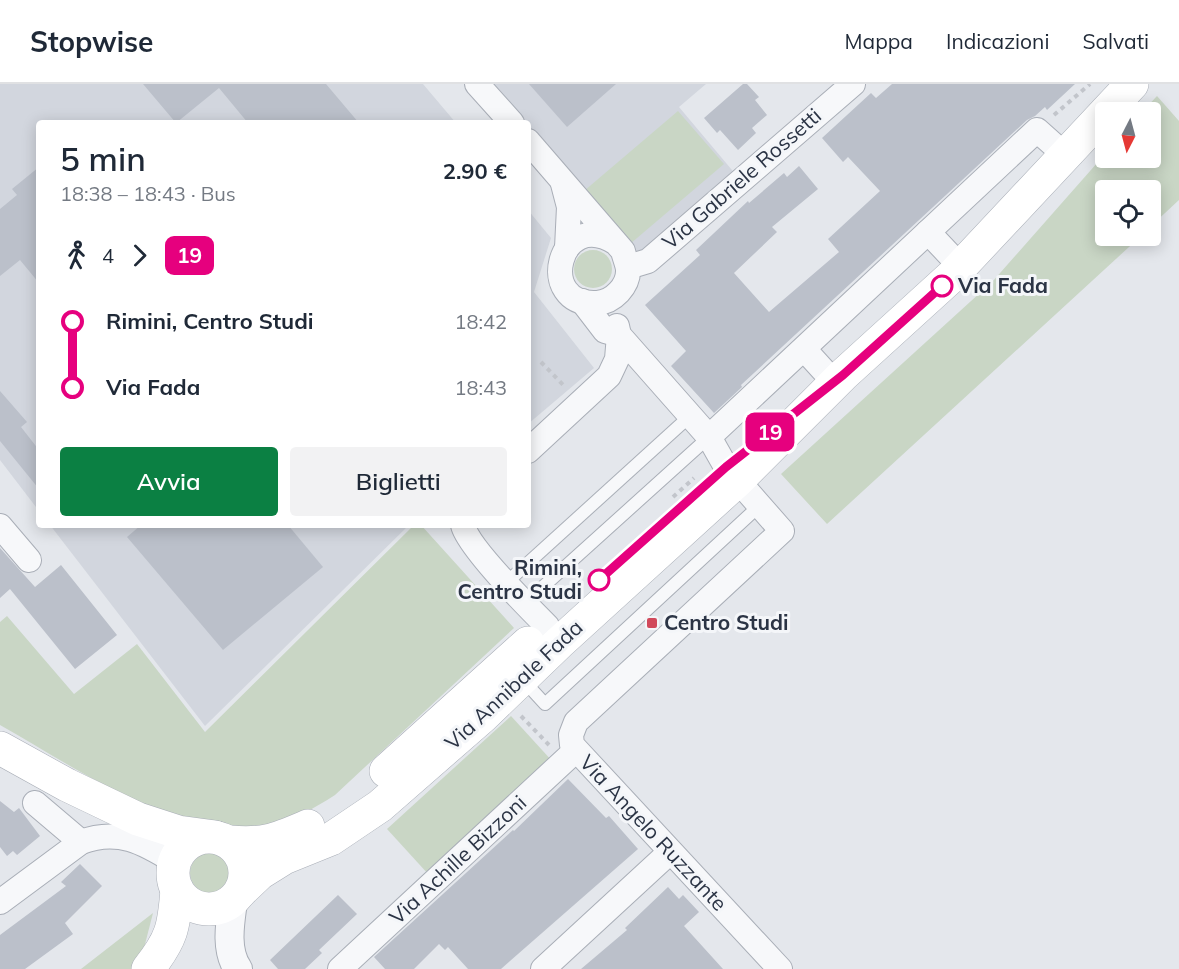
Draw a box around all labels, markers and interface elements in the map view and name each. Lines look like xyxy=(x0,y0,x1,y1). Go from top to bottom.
text: Stopwise xyxy=(30,24,153,59)
text: Mappa xyxy=(845,28,913,54)
text: Indicazioni xyxy=(946,28,1049,54)
text: Salvati xyxy=(1082,28,1149,54)
street label: Via Gabriele Rossetti xyxy=(657,102,826,254)
north arrow xyxy=(1095,102,1161,168)
map controls xyxy=(1095,102,1161,246)
text: 5 min xyxy=(60,138,146,179)
text: 2.90 € xyxy=(443,157,507,185)
button: locate xyxy=(1095,180,1161,246)
text: 18:38 – 18:43 · Bus xyxy=(60,181,236,206)
icon: walk xyxy=(60,239,93,272)
icon: forward xyxy=(123,239,156,272)
text: 19 xyxy=(177,242,202,268)
text: 4 xyxy=(102,243,114,268)
place label: Via Fada xyxy=(957,272,1048,298)
marker: Via Fada xyxy=(931,275,953,297)
text: Rimini, Centro Studi xyxy=(106,307,314,335)
text: 18:42 xyxy=(454,309,507,334)
text: Via Fada xyxy=(106,373,200,401)
text: 18:43 xyxy=(454,375,507,400)
line badge: 19 xyxy=(743,412,797,452)
text: 19 xyxy=(757,419,783,445)
button: Avvia xyxy=(60,447,278,516)
button: Biglietti xyxy=(290,447,507,516)
place label: Rimini, Centro Studi xyxy=(458,554,582,604)
marker: Rimini, Centro Studi xyxy=(588,569,610,591)
place label: Centro Studi xyxy=(664,609,788,635)
street label: Via Annibale Fada xyxy=(439,614,588,755)
marker: Centro Studi xyxy=(645,616,659,630)
street label: Via Angelo Ruzzante xyxy=(575,749,733,916)
street label: Via Achille Bizzoni xyxy=(383,789,531,929)

